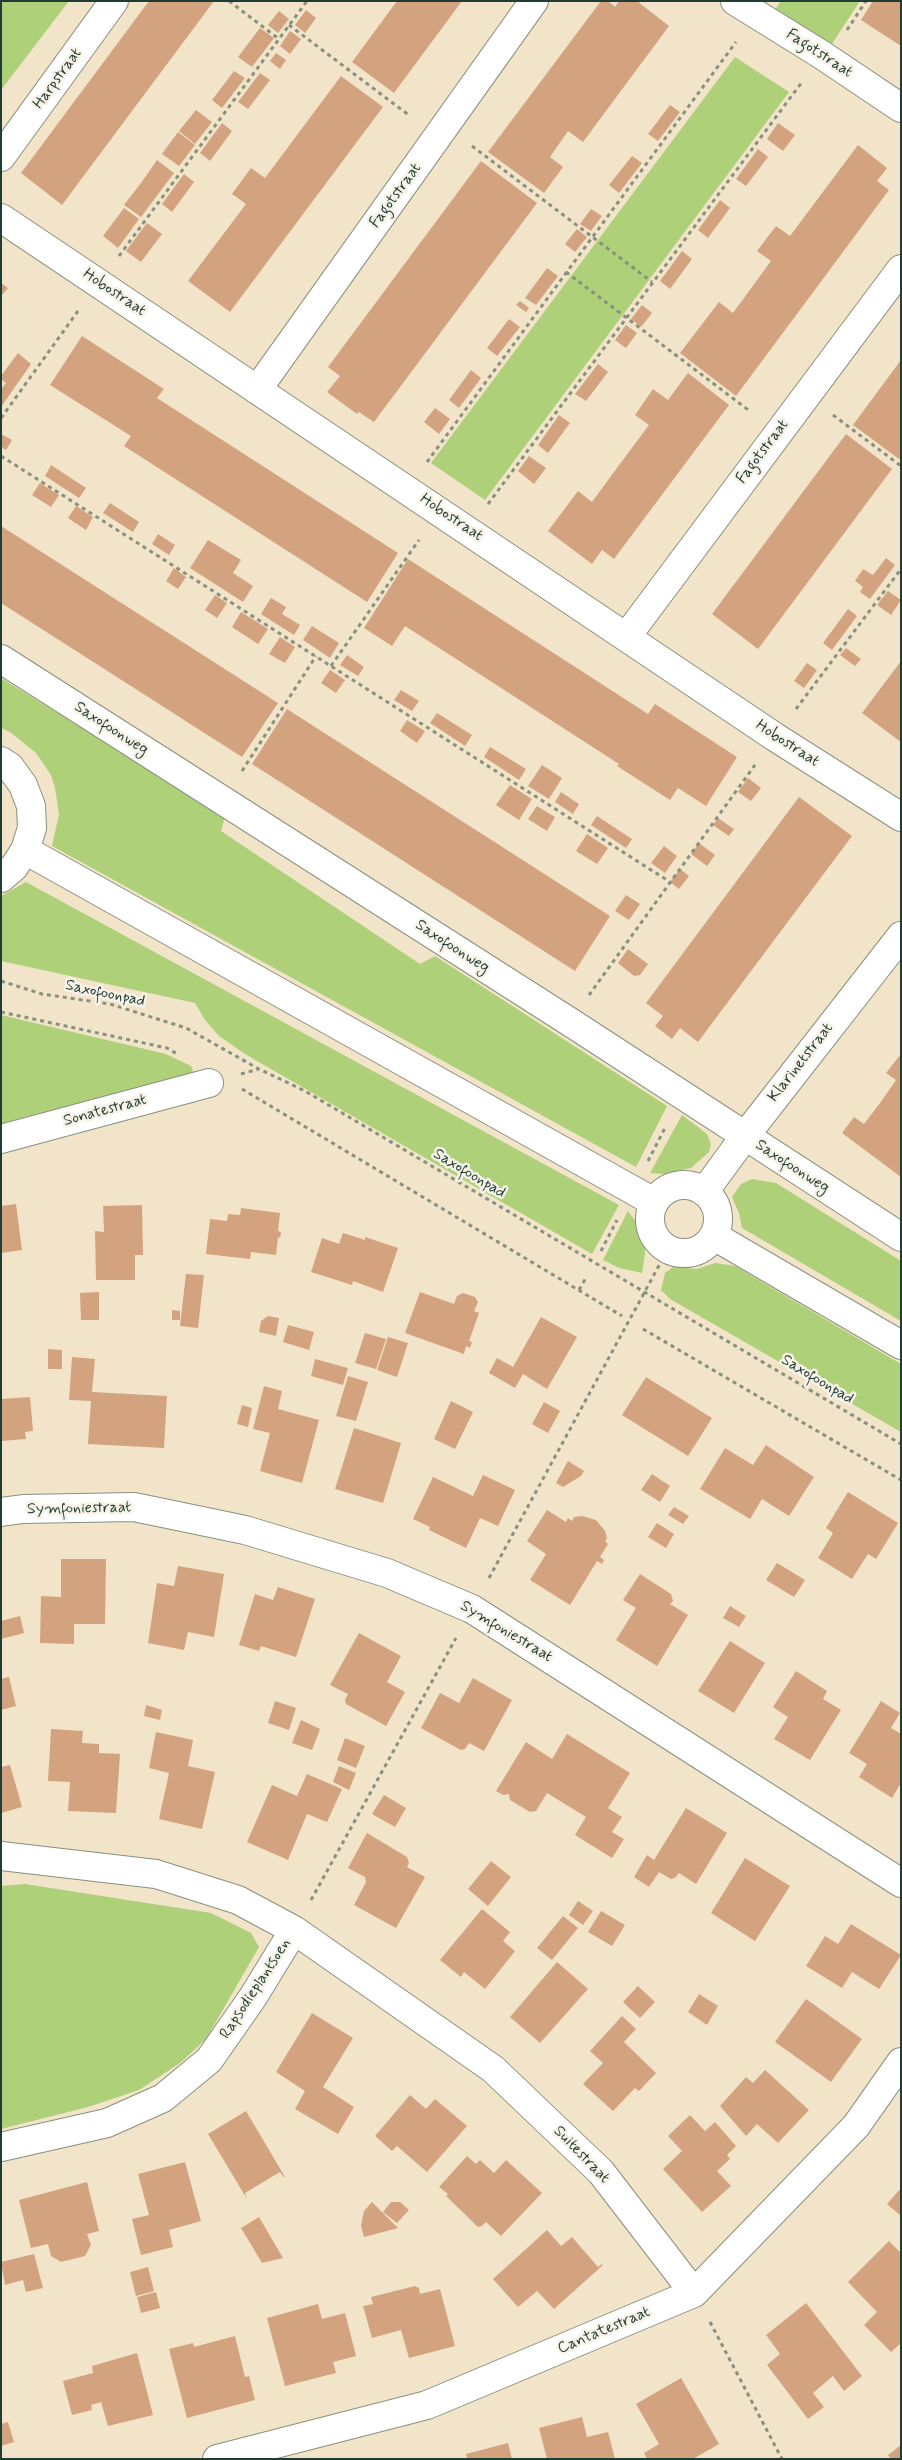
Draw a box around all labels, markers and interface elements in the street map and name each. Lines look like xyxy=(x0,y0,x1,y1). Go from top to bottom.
street label: Fagotstraat xyxy=(782,25,856,83)
street label: Harpstraat xyxy=(29,45,87,113)
street label: Fagotstraat xyxy=(366,160,426,232)
street label: Hobostraat xyxy=(79,265,149,321)
street label: Fagotstraat xyxy=(733,416,793,488)
street label: Hobostraat xyxy=(416,490,486,546)
street label: Saxofoonweg xyxy=(70,698,152,760)
street label: Hobostraat xyxy=(752,716,822,772)
street label: Saxofoonweg xyxy=(411,916,493,978)
street label: Saxofoonpad xyxy=(63,976,147,1012)
street label: Klarinetstraat xyxy=(764,1020,838,1106)
street label: Sonatestraat xyxy=(61,1091,149,1131)
street label: Saxofoonweg xyxy=(751,1136,833,1198)
street label: Saxofoonpad xyxy=(429,1145,509,1203)
street label: Saxofoonpad xyxy=(777,1351,857,1409)
street label: Symfoniestraat xyxy=(27,1498,131,1520)
street label: Symfoniestraat xyxy=(456,1597,556,1667)
street label: Rapsodieplantsoen xyxy=(216,1935,296,2043)
street label: Suitestraat xyxy=(549,2122,613,2188)
street label: Cantatestraat xyxy=(555,2303,653,2359)

